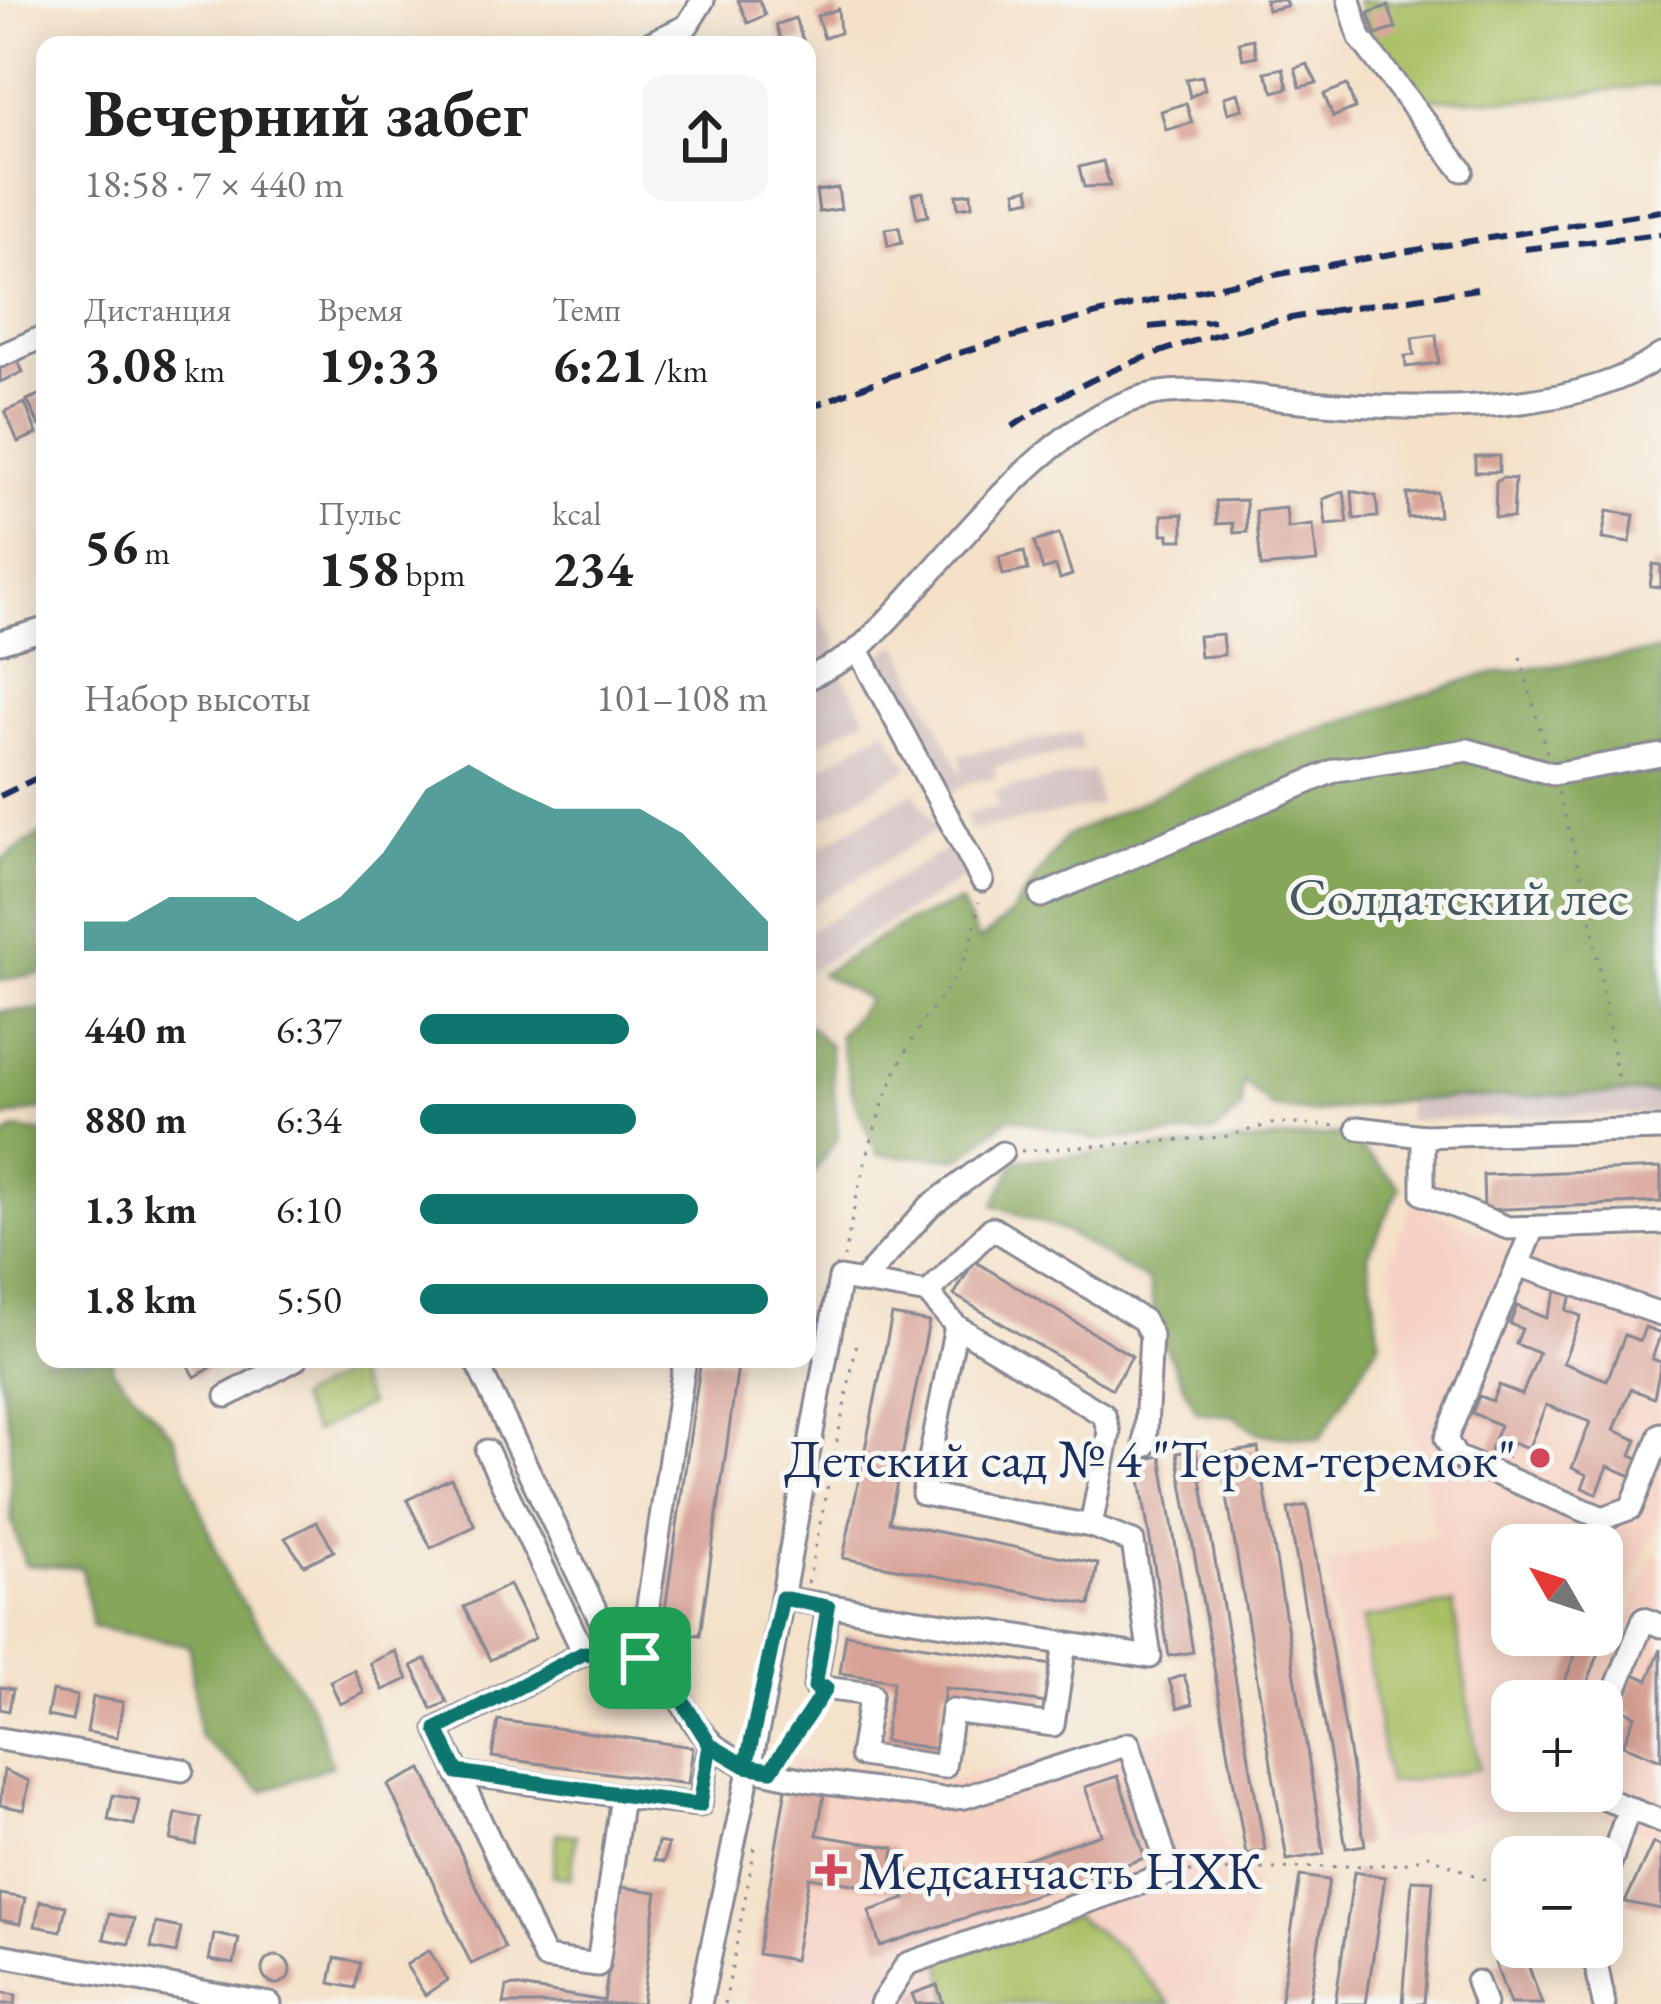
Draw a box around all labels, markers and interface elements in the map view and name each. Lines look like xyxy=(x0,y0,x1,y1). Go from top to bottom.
text: Вечерний забег xyxy=(84,70,529,156)
button: share xyxy=(642,75,768,201)
text: 18:58 · 7 × 440 m xyxy=(84,158,344,209)
text: Дистанция xyxy=(84,288,231,331)
text: Время xyxy=(318,288,403,331)
text: Темп xyxy=(552,288,621,331)
text: 3.08 xyxy=(84,331,178,397)
text: 19:33 xyxy=(318,331,440,397)
text: 6:21 xyxy=(552,331,647,397)
text: km xyxy=(178,349,225,392)
text: /km xyxy=(647,349,708,392)
text: Пульс xyxy=(318,492,402,535)
text: kcal xyxy=(552,492,602,535)
text: 56 xyxy=(84,513,138,579)
text: m xyxy=(138,531,170,574)
text: 158 xyxy=(318,535,399,601)
text: 234 xyxy=(552,535,633,601)
text: bpm xyxy=(399,553,465,596)
text: Набор высоты xyxy=(84,672,311,723)
text: 101–108 m xyxy=(596,672,768,723)
park label: Солдатский лес xyxy=(1288,861,1630,931)
text: 440 m xyxy=(84,1004,187,1055)
text: 6:37 xyxy=(276,1004,342,1055)
text: 880 m xyxy=(84,1094,187,1145)
text: 6:34 xyxy=(276,1094,342,1145)
text: 1.3 km xyxy=(84,1184,197,1235)
text: 6:10 xyxy=(276,1184,342,1235)
text: 1.8 km xyxy=(84,1274,197,1325)
text: 5:50 xyxy=(276,1274,342,1325)
place label: Детский сад № 4 "Терем-теремок" xyxy=(784,1423,1516,1493)
marker: Детский сад № 4 "Терем-теремок" xyxy=(1527,1445,1553,1471)
north arrow xyxy=(1491,1524,1623,1656)
map controls xyxy=(1491,1524,1623,1968)
pin xyxy=(589,1607,691,1709)
icon: arrive xyxy=(607,1625,673,1691)
button: + xyxy=(1491,1680,1623,1812)
place label: Медсанчасть НХК xyxy=(858,1835,1262,1905)
button: − xyxy=(1491,1836,1623,1968)
marker: Медсанчасть НХК xyxy=(815,1854,847,1886)

